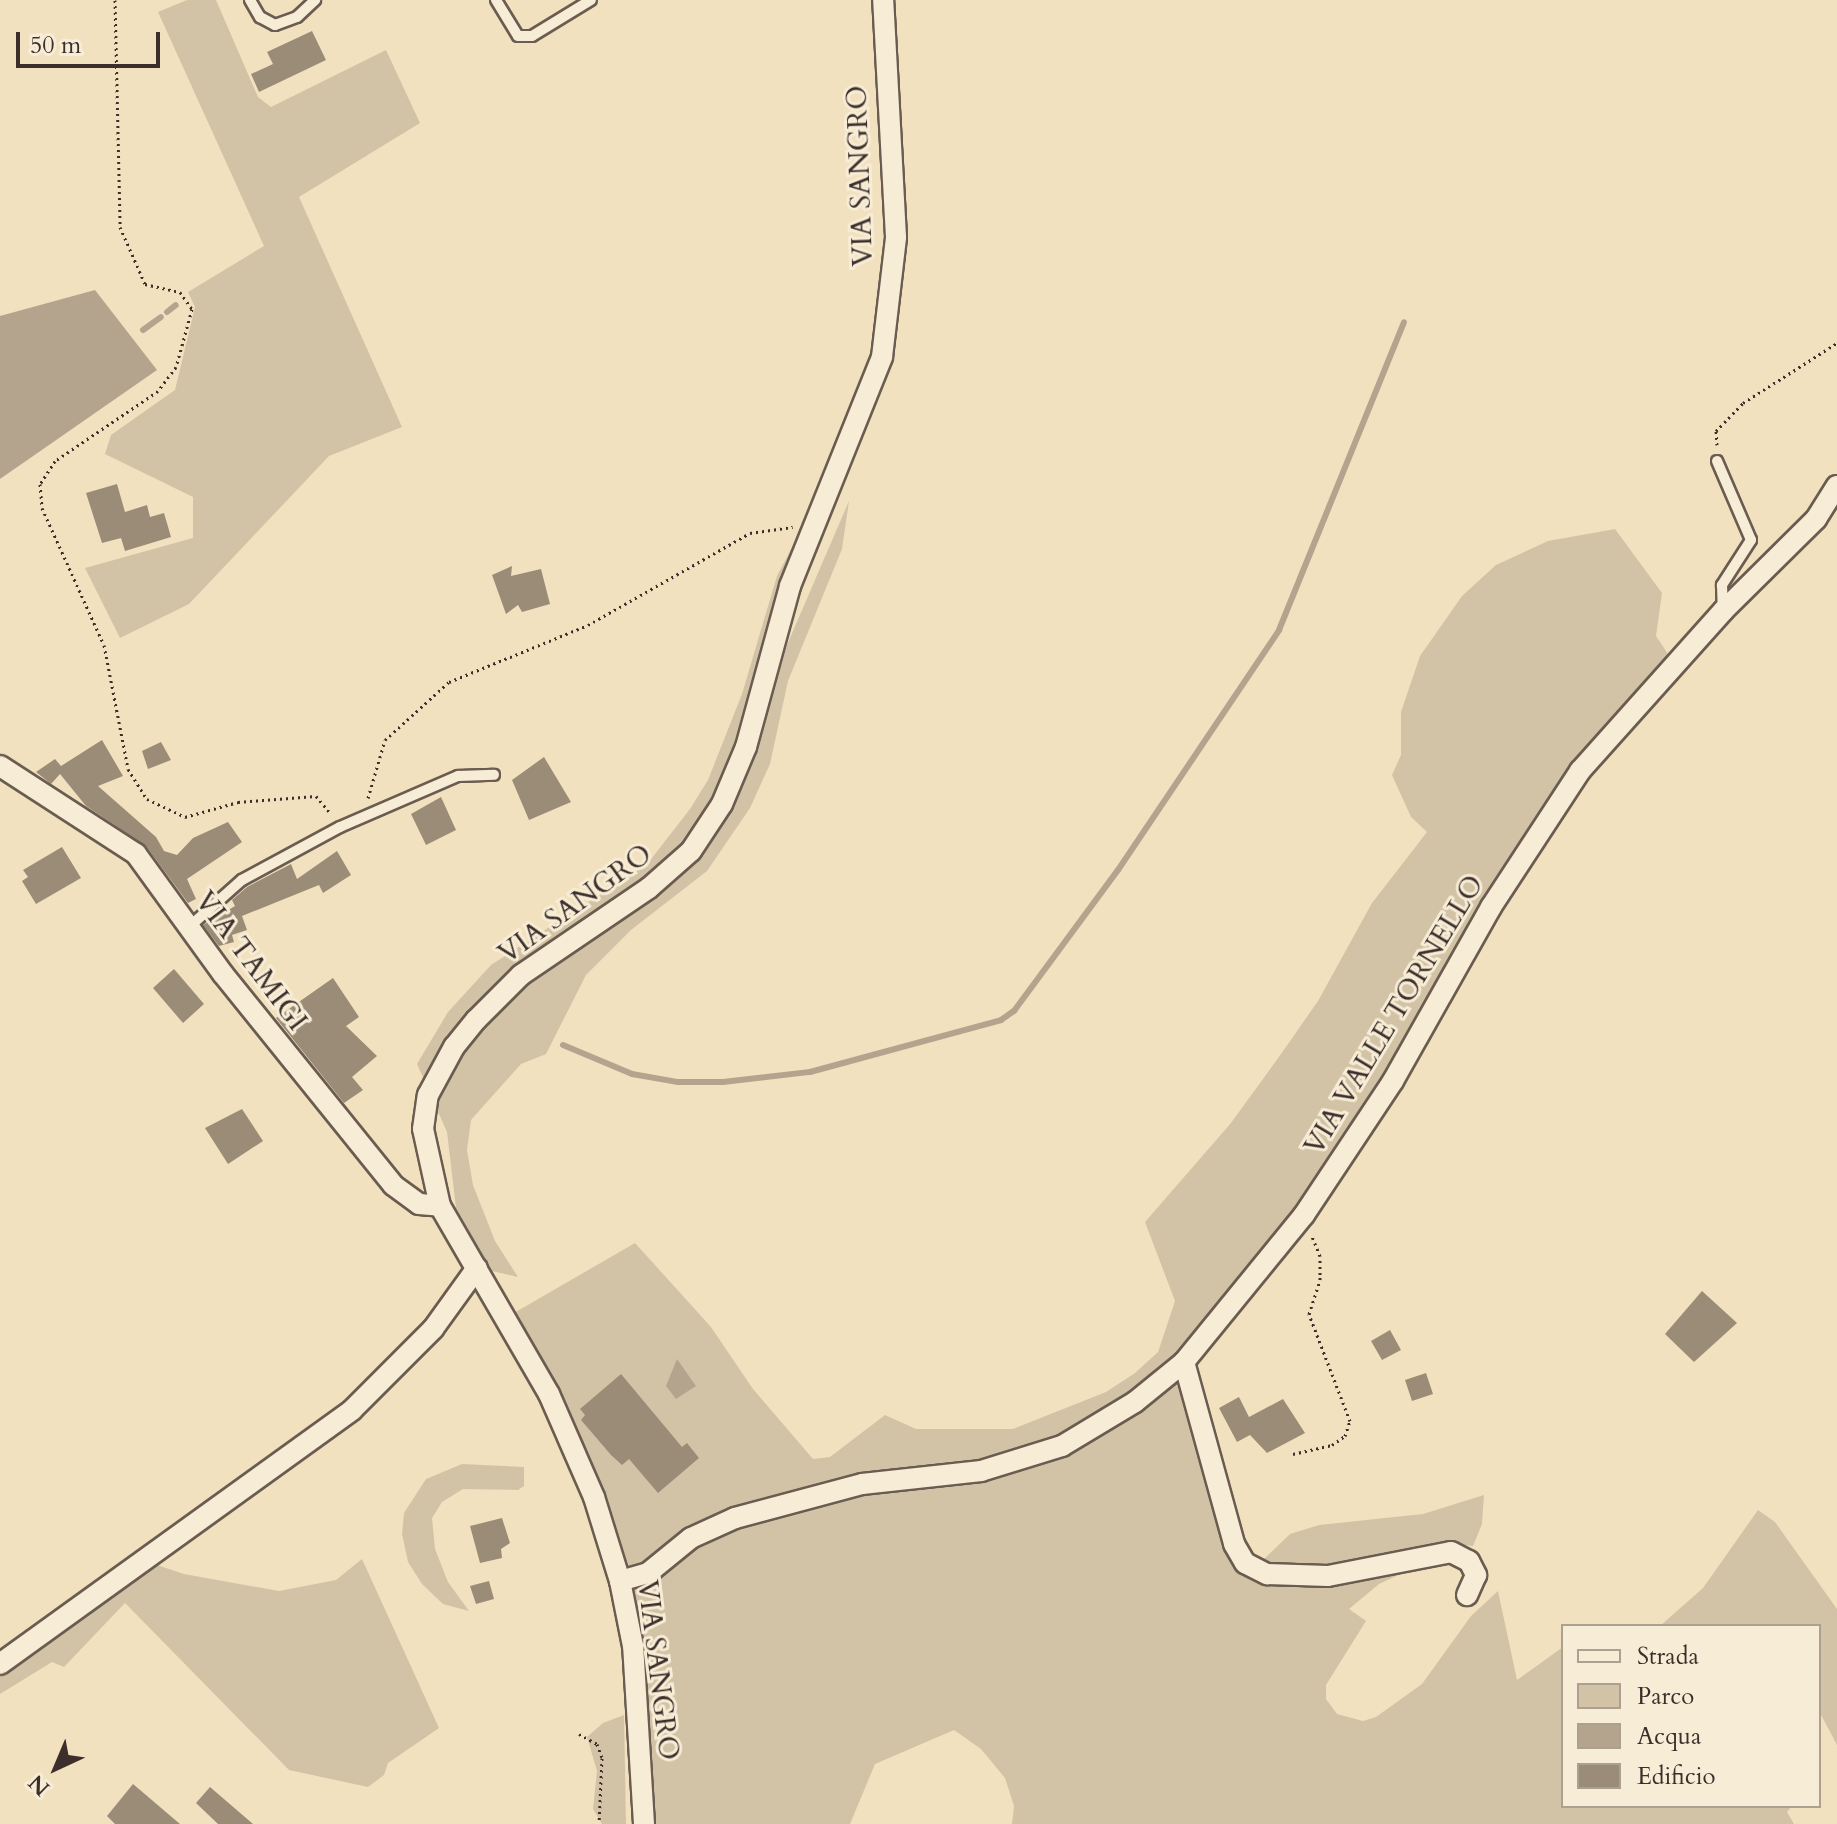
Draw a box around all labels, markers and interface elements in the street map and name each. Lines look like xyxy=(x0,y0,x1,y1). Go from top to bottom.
scale bar xyxy=(20,16,164,66)
text: 50 m xyxy=(30,29,81,62)
street label: VIA SANGRO xyxy=(840,85,880,267)
street label: VIA SANGRO xyxy=(492,837,658,971)
street label: VIA VALLE TORNELLO xyxy=(1297,869,1491,1161)
street label: VIA TAMIGI xyxy=(188,885,314,1037)
street label: VIA SANGRO xyxy=(630,1578,686,1762)
legend xyxy=(1561,1624,1821,1808)
text: Strada xyxy=(1637,1640,1699,1673)
text: Parco xyxy=(1637,1680,1694,1713)
text: Acqua xyxy=(1637,1720,1701,1753)
north arrow xyxy=(16,1728,96,1808)
text: Edificio xyxy=(1637,1760,1716,1793)
text: N xyxy=(22,1768,57,1803)

